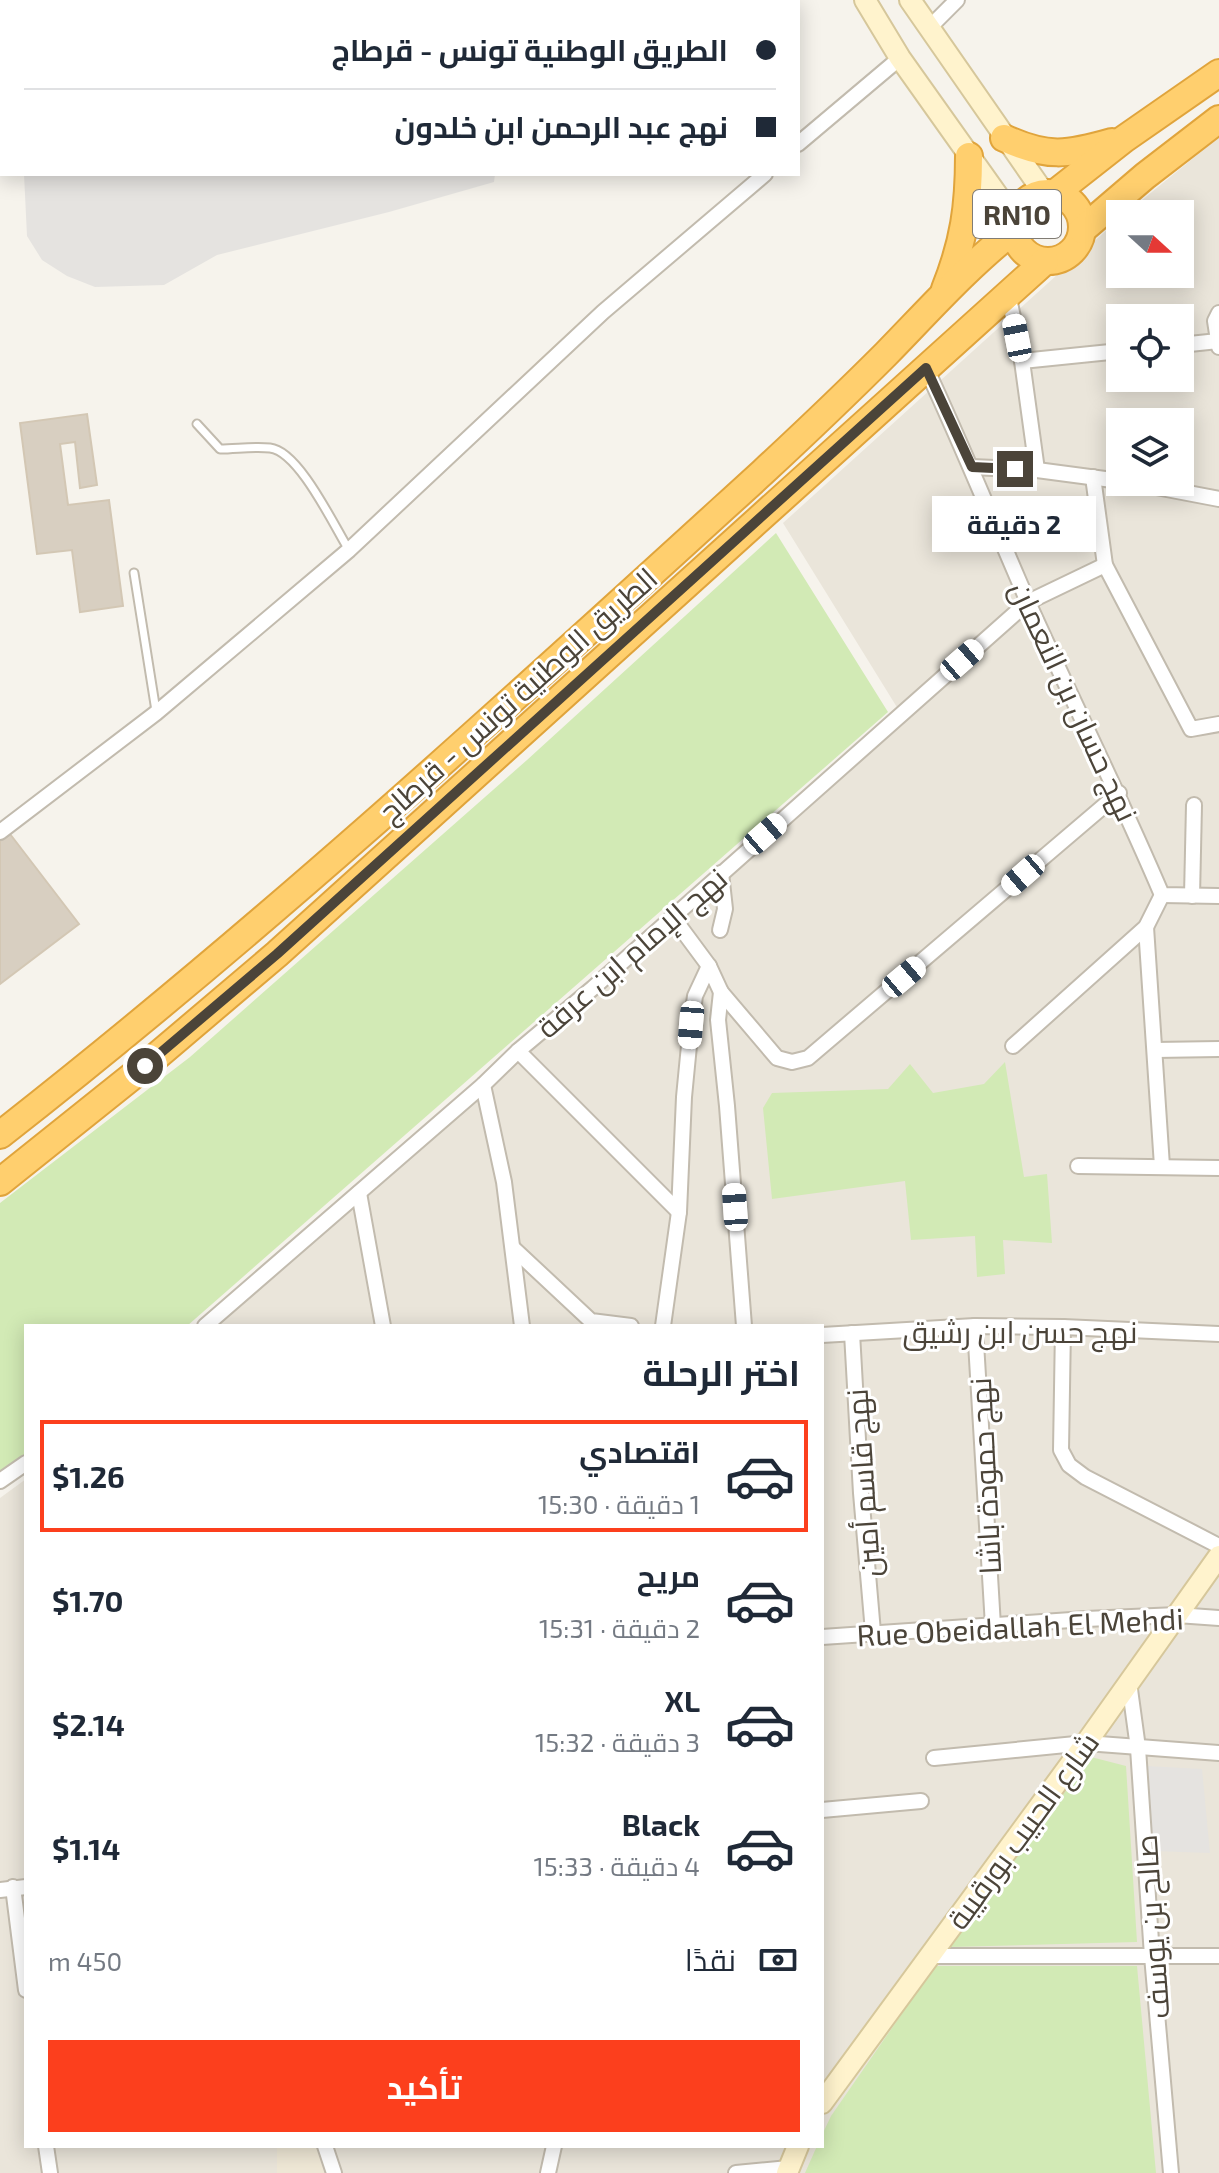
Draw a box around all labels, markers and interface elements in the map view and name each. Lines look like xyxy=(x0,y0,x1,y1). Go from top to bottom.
text: الطريق الوطنية تونس - قرطاج xyxy=(332,31,728,67)
text: نهج عبد الرحمن ابن خلدون xyxy=(395,108,728,144)
road number: RN10 xyxy=(973,190,1061,238)
north arrow xyxy=(1106,200,1194,288)
map controls xyxy=(1106,200,1194,496)
button: locate xyxy=(1106,304,1194,392)
car xyxy=(1001,312,1033,364)
button: layers xyxy=(1106,408,1194,496)
route end xyxy=(997,451,1033,487)
callout: 2 دقيقة xyxy=(933,497,1097,553)
text: 2 دقيقة xyxy=(967,508,1061,539)
street label: الطريق الوطنية تونس - قرطاج xyxy=(370,559,667,832)
street label: نهج حسان بن النعمان xyxy=(1000,575,1146,828)
car xyxy=(936,635,988,685)
car xyxy=(739,809,791,859)
car xyxy=(997,850,1049,900)
street label: نهج الإمام ابن عرفة xyxy=(528,860,736,1047)
car xyxy=(878,952,930,1002)
car xyxy=(677,1000,705,1050)
route start xyxy=(127,1048,163,1084)
car xyxy=(721,1182,749,1232)
street label: نهج حسن ابن رشيق xyxy=(902,1313,1138,1353)
text: اختر الرحلة xyxy=(643,1350,800,1393)
street label: نهج حمودة باشا xyxy=(961,1377,1011,1575)
street label: نهج قاسم أمين xyxy=(837,1387,891,1578)
text: اقتصادي xyxy=(579,1433,700,1469)
icon: car xyxy=(724,1440,796,1512)
text: $1.26 xyxy=(52,1458,125,1494)
text: 1 دقيقة · 15:30 xyxy=(538,1488,700,1519)
text: مريح xyxy=(637,1557,700,1593)
icon: car xyxy=(724,1564,796,1636)
text: $1.70 xyxy=(52,1582,123,1618)
street label: Rue Obeidallah El Mehdi xyxy=(856,1599,1184,1653)
text: 2 دقيقة · 15:31 xyxy=(539,1612,700,1643)
text: XL xyxy=(665,1682,700,1718)
icon: car xyxy=(724,1688,796,1760)
text: $2.14 xyxy=(52,1706,125,1742)
street label: شارع الحبيب بورقيبة xyxy=(939,1725,1109,1938)
text: 3 دقيقة · 15:32 xyxy=(535,1726,700,1757)
text: Black xyxy=(622,1806,700,1842)
icon: car xyxy=(724,1812,796,1884)
text: $1.14 xyxy=(52,1830,120,1866)
street label: صالح بن يوسف xyxy=(1127,1833,1179,2020)
text: 4 دقيقة · 15:33 xyxy=(534,1850,700,1881)
icon: cash xyxy=(756,1938,800,1982)
text: نقدًا xyxy=(685,1941,736,1977)
text: 450 m xyxy=(48,1945,122,1976)
button: تأكيد xyxy=(48,2040,800,2132)

